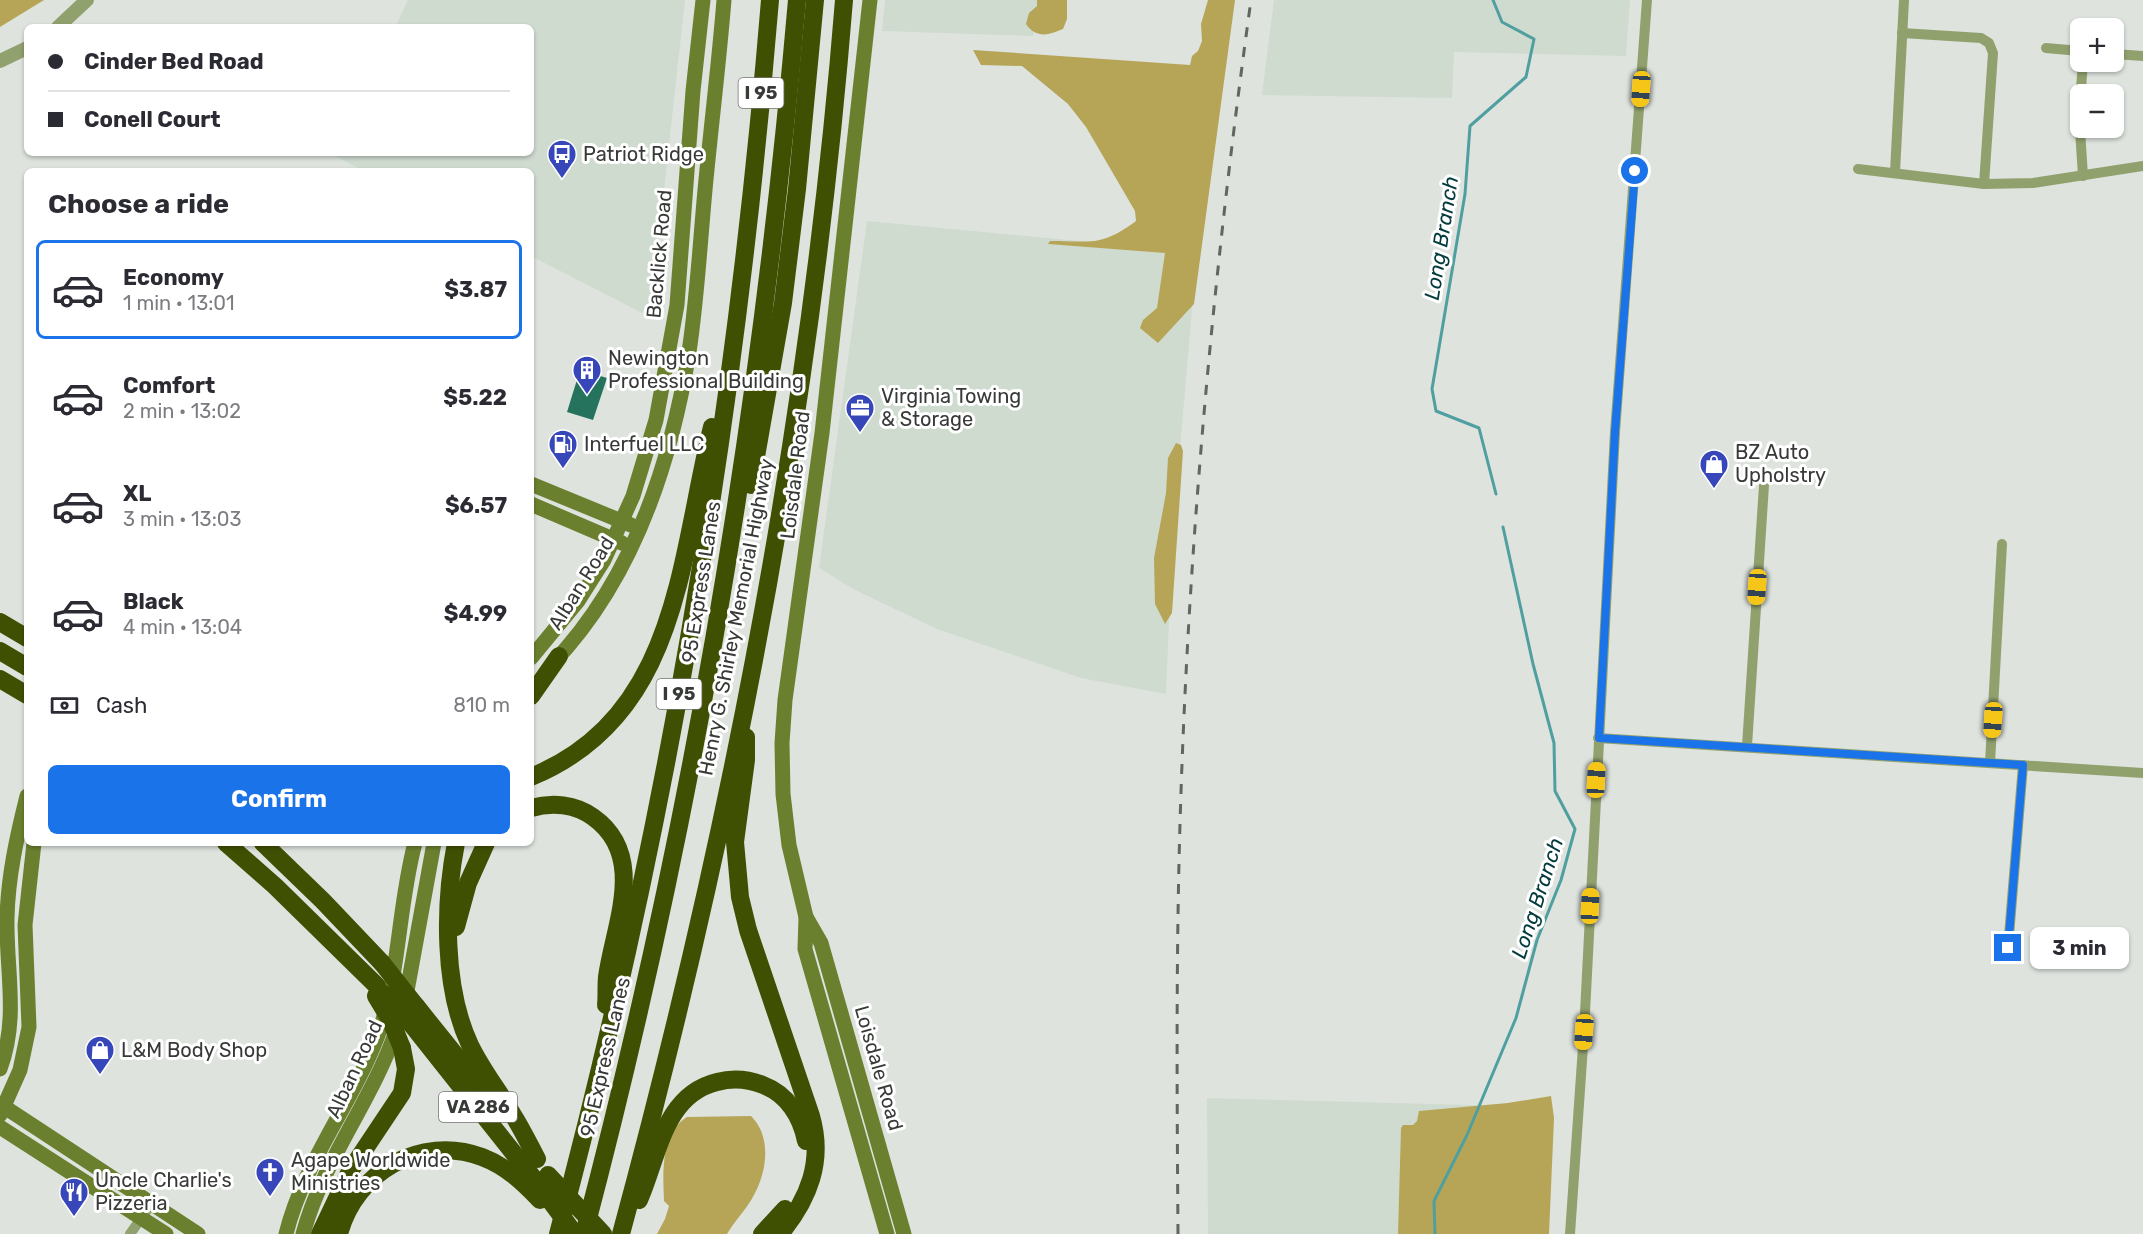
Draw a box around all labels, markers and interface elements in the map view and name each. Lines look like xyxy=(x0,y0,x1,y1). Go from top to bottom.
map controls xyxy=(2070,18,2124,138)
button: + xyxy=(2070,18,2124,72)
text: Cinder Bed Road xyxy=(84,48,264,75)
car xyxy=(1631,70,1651,108)
road number: I 95 xyxy=(738,78,783,108)
button: − xyxy=(2070,84,2124,138)
text: Conell Court xyxy=(84,106,221,133)
bus stop icon: Patriot Ridge xyxy=(546,138,578,180)
place label: Patriot Ridge xyxy=(583,142,704,166)
route start xyxy=(1621,157,1648,184)
water label: Long Branch xyxy=(1419,174,1463,302)
text: Choose a ride xyxy=(48,188,229,220)
street label: Backlick Road xyxy=(641,189,677,319)
icon: car xyxy=(51,263,105,317)
text: Economy xyxy=(123,264,224,291)
text: $3.87 xyxy=(444,276,507,303)
text: 1 min · 13:01 xyxy=(123,291,235,315)
place label: Newington Professional Building xyxy=(608,346,804,393)
building icon: Newington Professional Building xyxy=(571,354,603,396)
icon: car xyxy=(51,371,105,425)
text: Comfort xyxy=(123,372,215,399)
text: $5.22 xyxy=(443,384,507,411)
place label: Virginia Towing & Storage xyxy=(881,384,1021,431)
office icon: Virginia Towing & Storage xyxy=(844,392,876,434)
text: 2 min · 13:02 xyxy=(123,399,241,423)
street label: Loisdale Road xyxy=(775,410,815,540)
fuel station icon: Interfuel LLC xyxy=(547,428,579,470)
place label: Interfuel LLC xyxy=(584,432,704,456)
place label: BZ Auto Upholstry xyxy=(1735,440,1826,487)
shop icon: BZ Auto Upholstry xyxy=(1698,448,1730,490)
street label: Henry G. Shirley Memorial Highway xyxy=(693,457,779,777)
icon: car xyxy=(51,479,105,533)
text: XL xyxy=(123,480,151,507)
text: $6.57 xyxy=(445,492,507,519)
street label: 95 Express Lanes xyxy=(676,500,726,664)
text: 3 min · 13:03 xyxy=(123,507,241,531)
street label: Alban Road xyxy=(543,532,619,634)
car xyxy=(1747,568,1767,606)
icon: car xyxy=(51,587,105,641)
text: Black xyxy=(123,588,184,615)
text: $4.99 xyxy=(444,600,507,627)
text: 4 min · 13:04 xyxy=(123,615,242,639)
road number: I 95 xyxy=(656,679,702,709)
icon: cash xyxy=(48,689,81,722)
text: Cash xyxy=(96,692,147,719)
text: 810 m xyxy=(453,693,510,717)
car xyxy=(1983,701,2003,739)
car xyxy=(1586,762,1606,798)
button: Confirm xyxy=(48,765,510,834)
water label: Long Branch xyxy=(1506,835,1568,961)
car xyxy=(1580,888,1600,924)
callout: 3 min xyxy=(2029,927,2128,969)
route end xyxy=(1994,934,2021,961)
text: 3 min xyxy=(2052,936,2107,960)
street label: 95 Express Lanes xyxy=(575,975,635,1139)
street label: Loisdale Road xyxy=(850,1003,908,1133)
car xyxy=(1574,1013,1594,1051)
street label: Alban Road xyxy=(321,1016,387,1122)
shop icon: L&M Body Shop xyxy=(84,1034,116,1076)
place label: L&M Body Shop xyxy=(121,1038,267,1062)
road number: VA 286 xyxy=(439,1092,517,1122)
place label: Agape Worldwide Ministries xyxy=(291,1148,450,1195)
church icon: Agape Worldwide Ministries xyxy=(254,1156,286,1198)
place label: Uncle Charlie's Pizzeria xyxy=(95,1168,232,1215)
restaurant icon: Uncle Charlie's Pizzeria xyxy=(58,1176,90,1218)

